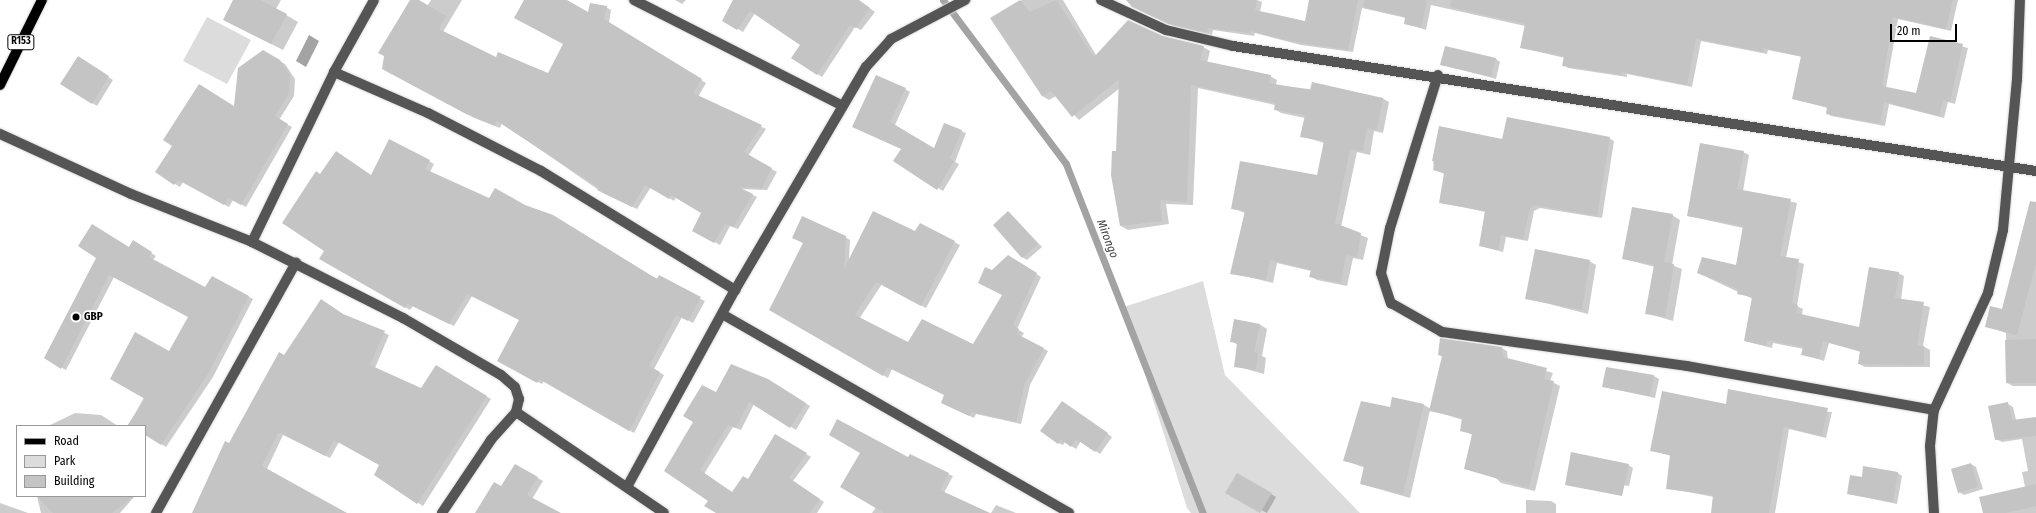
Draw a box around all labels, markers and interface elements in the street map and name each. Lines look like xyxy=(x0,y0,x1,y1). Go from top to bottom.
scale bar xyxy=(1892,16,1959,42)
text: 20 m xyxy=(1897,24,1921,38)
road number: R153 xyxy=(7,34,35,50)
water label: Mirongo xyxy=(1093,218,1121,260)
place label: GBP xyxy=(84,310,103,324)
marker: GBP xyxy=(71,312,81,322)
legend xyxy=(16,425,146,497)
text: Road xyxy=(54,434,79,448)
text: Park xyxy=(54,454,75,468)
text: Building xyxy=(54,474,94,488)

